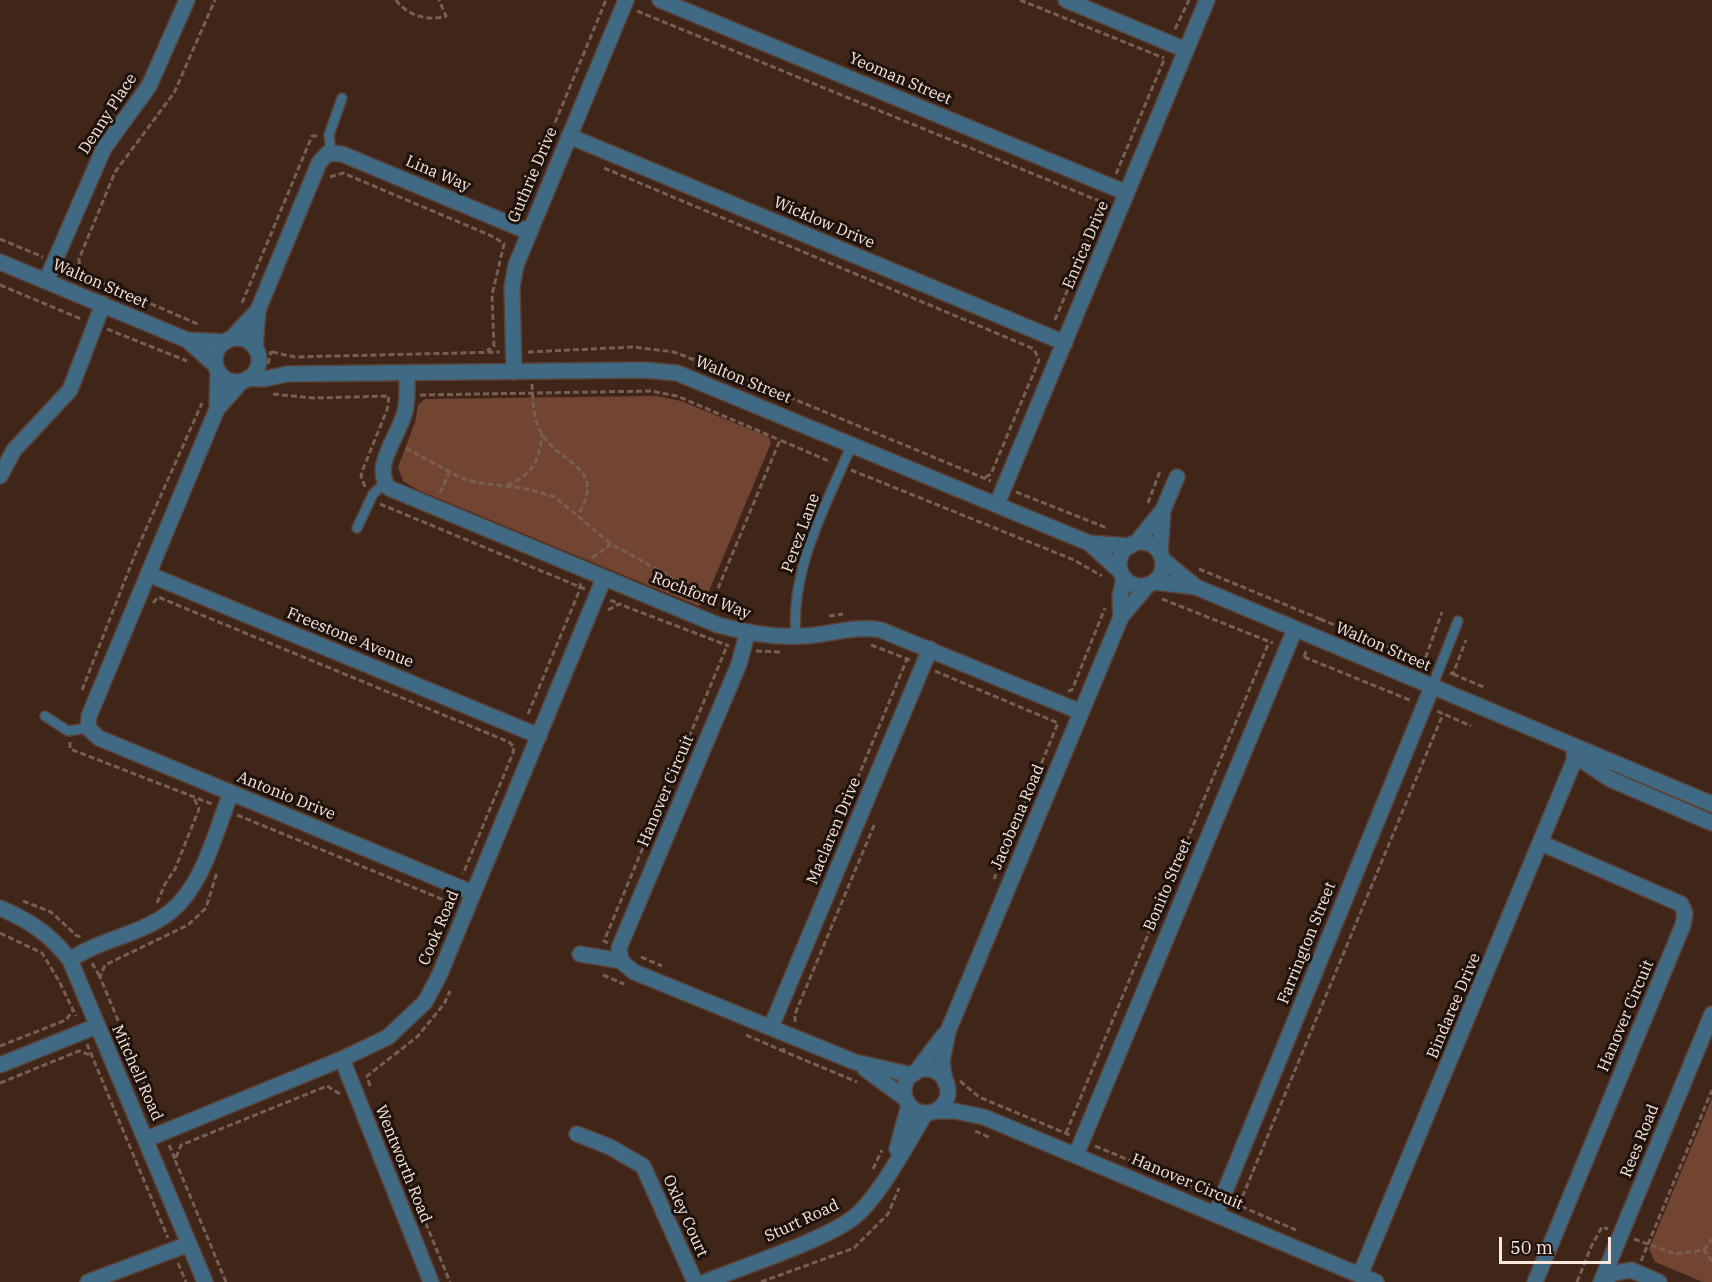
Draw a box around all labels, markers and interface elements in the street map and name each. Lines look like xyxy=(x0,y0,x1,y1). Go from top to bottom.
street label: Yeoman Street xyxy=(846,49,954,109)
street label: Denny Place xyxy=(75,70,141,158)
street label: Guthrie Drive xyxy=(504,124,562,226)
street label: Lina Way xyxy=(403,152,473,196)
street label: Wicklow Drive xyxy=(770,193,878,253)
street label: Enrica Drive xyxy=(1059,198,1113,292)
street label: Walton Street xyxy=(49,255,151,313)
street label: Walton Street xyxy=(692,352,794,408)
street label: Perez Lane xyxy=(778,491,824,575)
street label: Rochford Way xyxy=(649,568,753,624)
street label: Freestone Avenue xyxy=(284,604,416,672)
street label: Walton Street xyxy=(1332,618,1434,676)
street label: Hanover Circuit xyxy=(634,732,698,850)
street label: Jacobena Road xyxy=(987,762,1049,872)
street label: Antonio Drive xyxy=(234,768,338,824)
street label: Maclaren Drive xyxy=(803,775,865,887)
street label: Bonito Street xyxy=(1140,836,1196,934)
street label: Farrington Street xyxy=(1274,879,1340,1007)
street label: Cook Road xyxy=(415,888,463,968)
street label: Bindaree Drive xyxy=(1423,950,1485,1062)
street label: Hanover Circuit xyxy=(1594,957,1658,1075)
street label: Mitchell Road xyxy=(107,1022,167,1124)
street label: Wentworth Road xyxy=(371,1102,435,1226)
street label: Rees Road xyxy=(1617,1102,1663,1180)
street label: Hanover Circuit xyxy=(1128,1150,1246,1214)
street label: Oxley Court xyxy=(658,1172,712,1260)
street label: Sturt Road xyxy=(762,1195,842,1247)
scale bar xyxy=(1502,1225,1614,1263)
text: 50 m xyxy=(1510,1236,1553,1259)

